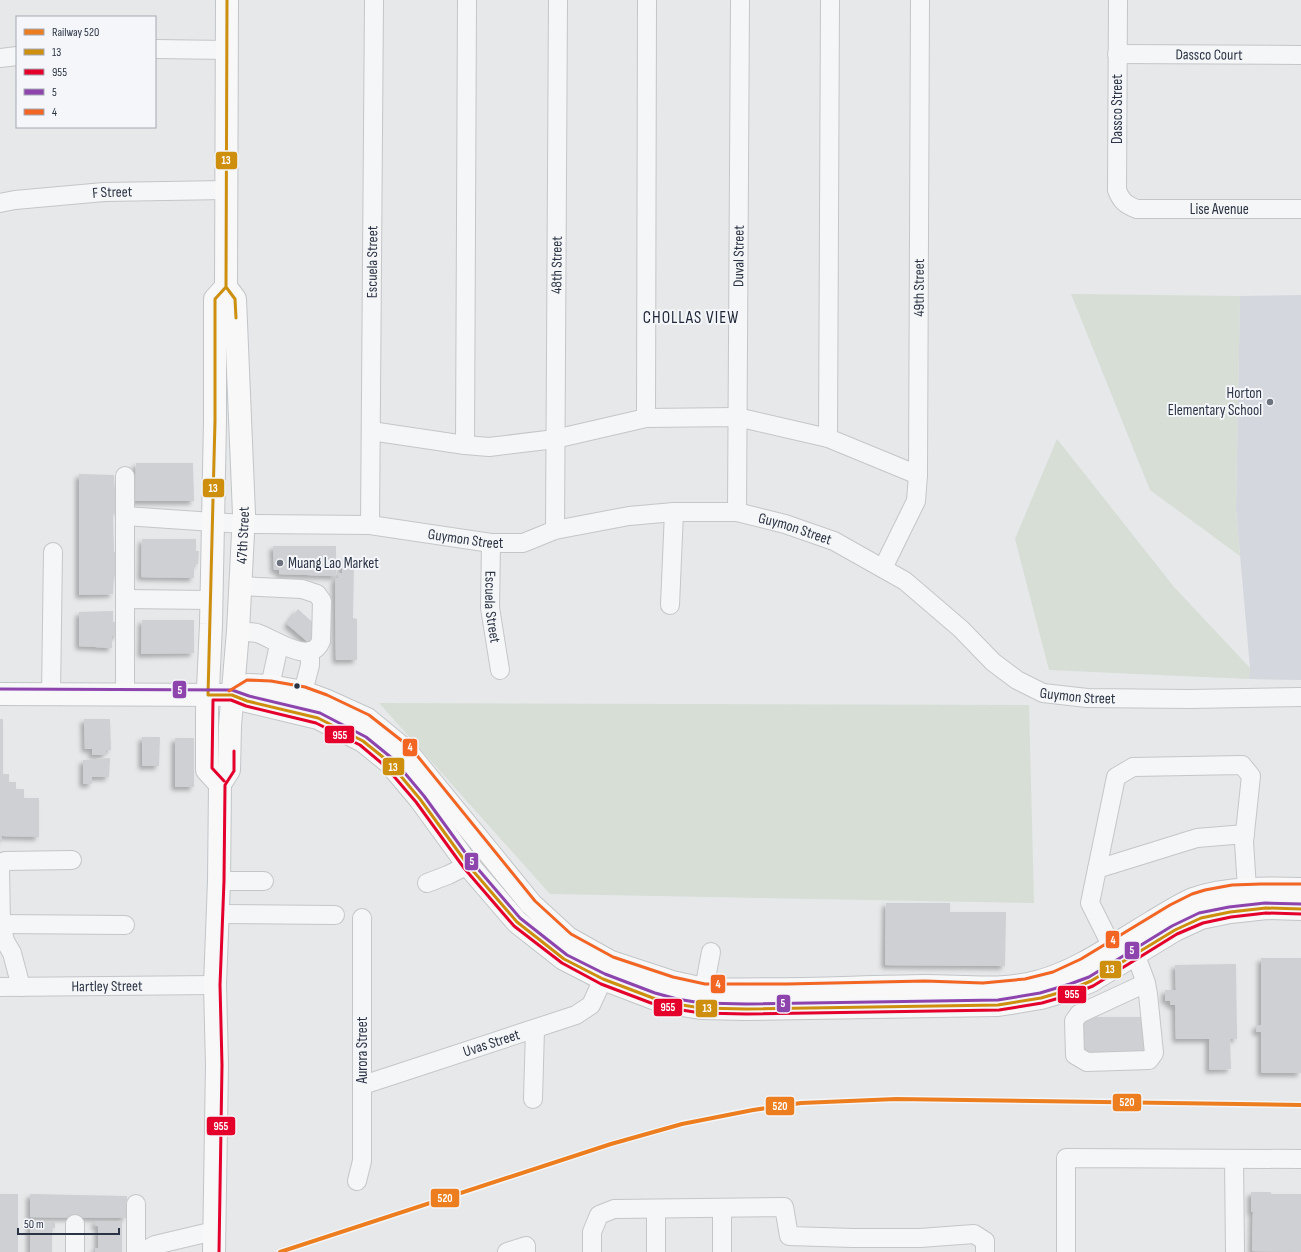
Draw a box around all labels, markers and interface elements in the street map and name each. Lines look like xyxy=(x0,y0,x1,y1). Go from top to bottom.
legend xyxy=(16,16,156,128)
text: Railway 520 xyxy=(52,25,99,40)
text: 13 xyxy=(52,45,61,60)
street label: Dassco Court xyxy=(1175,45,1243,65)
text: 955 xyxy=(52,65,67,80)
street label: Dassco Street xyxy=(1108,74,1127,144)
text: 5 xyxy=(52,85,57,100)
text: 4 xyxy=(52,105,57,120)
line badge: 13 xyxy=(215,151,238,170)
text: 13 xyxy=(221,154,231,167)
street label: F Street xyxy=(92,183,133,203)
street label: Lise Avenue xyxy=(1190,200,1249,219)
street label: Escuela Street xyxy=(363,225,382,298)
street label: Duval Street xyxy=(729,225,749,287)
street label: 48th Street xyxy=(547,236,567,294)
street label: 49th Street xyxy=(910,258,929,317)
district label: CHOLLAS VIEW xyxy=(643,308,739,328)
place label: Horton Elementary School xyxy=(1168,384,1262,420)
marker: Horton Elementary School xyxy=(1265,397,1275,407)
line badge: 13 xyxy=(202,478,225,498)
text: 13 xyxy=(208,482,218,495)
street label: 47th Street xyxy=(232,506,254,564)
street label: Guymon Street xyxy=(756,509,835,550)
street label: Guymon Street xyxy=(427,525,504,553)
place label: Muang Lao Market xyxy=(288,554,379,573)
marker: Muang Lao Market xyxy=(275,558,285,568)
street label: Escuela Street xyxy=(480,571,505,645)
line badge: 5 xyxy=(172,680,187,699)
unlabelled marker xyxy=(292,681,302,691)
text: 5 xyxy=(178,684,183,697)
street label: Guymon Street xyxy=(1039,684,1116,708)
line badge: 955 xyxy=(324,725,355,744)
text: 955 xyxy=(333,729,348,742)
line badge: 4 xyxy=(402,738,418,757)
text: 4 xyxy=(407,741,413,754)
line badge: 13 xyxy=(382,757,405,776)
text: 13 xyxy=(388,761,398,774)
line badge: 5 xyxy=(464,852,479,871)
text: 5 xyxy=(470,855,475,868)
line badge: 4 xyxy=(1105,930,1120,949)
text: 4 xyxy=(1110,934,1116,947)
line badge: 5 xyxy=(1124,941,1140,960)
text: 5 xyxy=(1130,944,1135,957)
line badge: 13 xyxy=(1099,960,1122,979)
text: 13 xyxy=(1105,963,1115,976)
line badge: 4 xyxy=(710,974,726,994)
street label: Hartley Street xyxy=(71,977,143,996)
text: 4 xyxy=(715,978,721,991)
line badge: 955 xyxy=(1057,985,1087,1004)
text: 955 xyxy=(1065,988,1080,1001)
line badge: 5 xyxy=(776,994,791,1013)
text: 5 xyxy=(781,997,786,1010)
line badge: 955 xyxy=(653,998,683,1017)
line badge: 13 xyxy=(695,999,718,1018)
text: 955 xyxy=(661,1001,676,1014)
text: 13 xyxy=(702,1002,712,1015)
street label: Aurora Street xyxy=(353,1016,372,1084)
street label: Uvas Street xyxy=(461,1025,522,1061)
line badge: 520 xyxy=(1112,1093,1142,1112)
line badge: 520 xyxy=(765,1096,795,1116)
text: 520 xyxy=(1120,1096,1134,1109)
text: 520 xyxy=(773,1100,787,1113)
line badge: 955 xyxy=(206,1116,236,1136)
text: 955 xyxy=(214,1120,229,1133)
line badge: 520 xyxy=(430,1188,460,1208)
text: 520 xyxy=(438,1192,452,1205)
scale bar xyxy=(18,1210,119,1236)
text: 50 m xyxy=(24,1217,44,1232)

